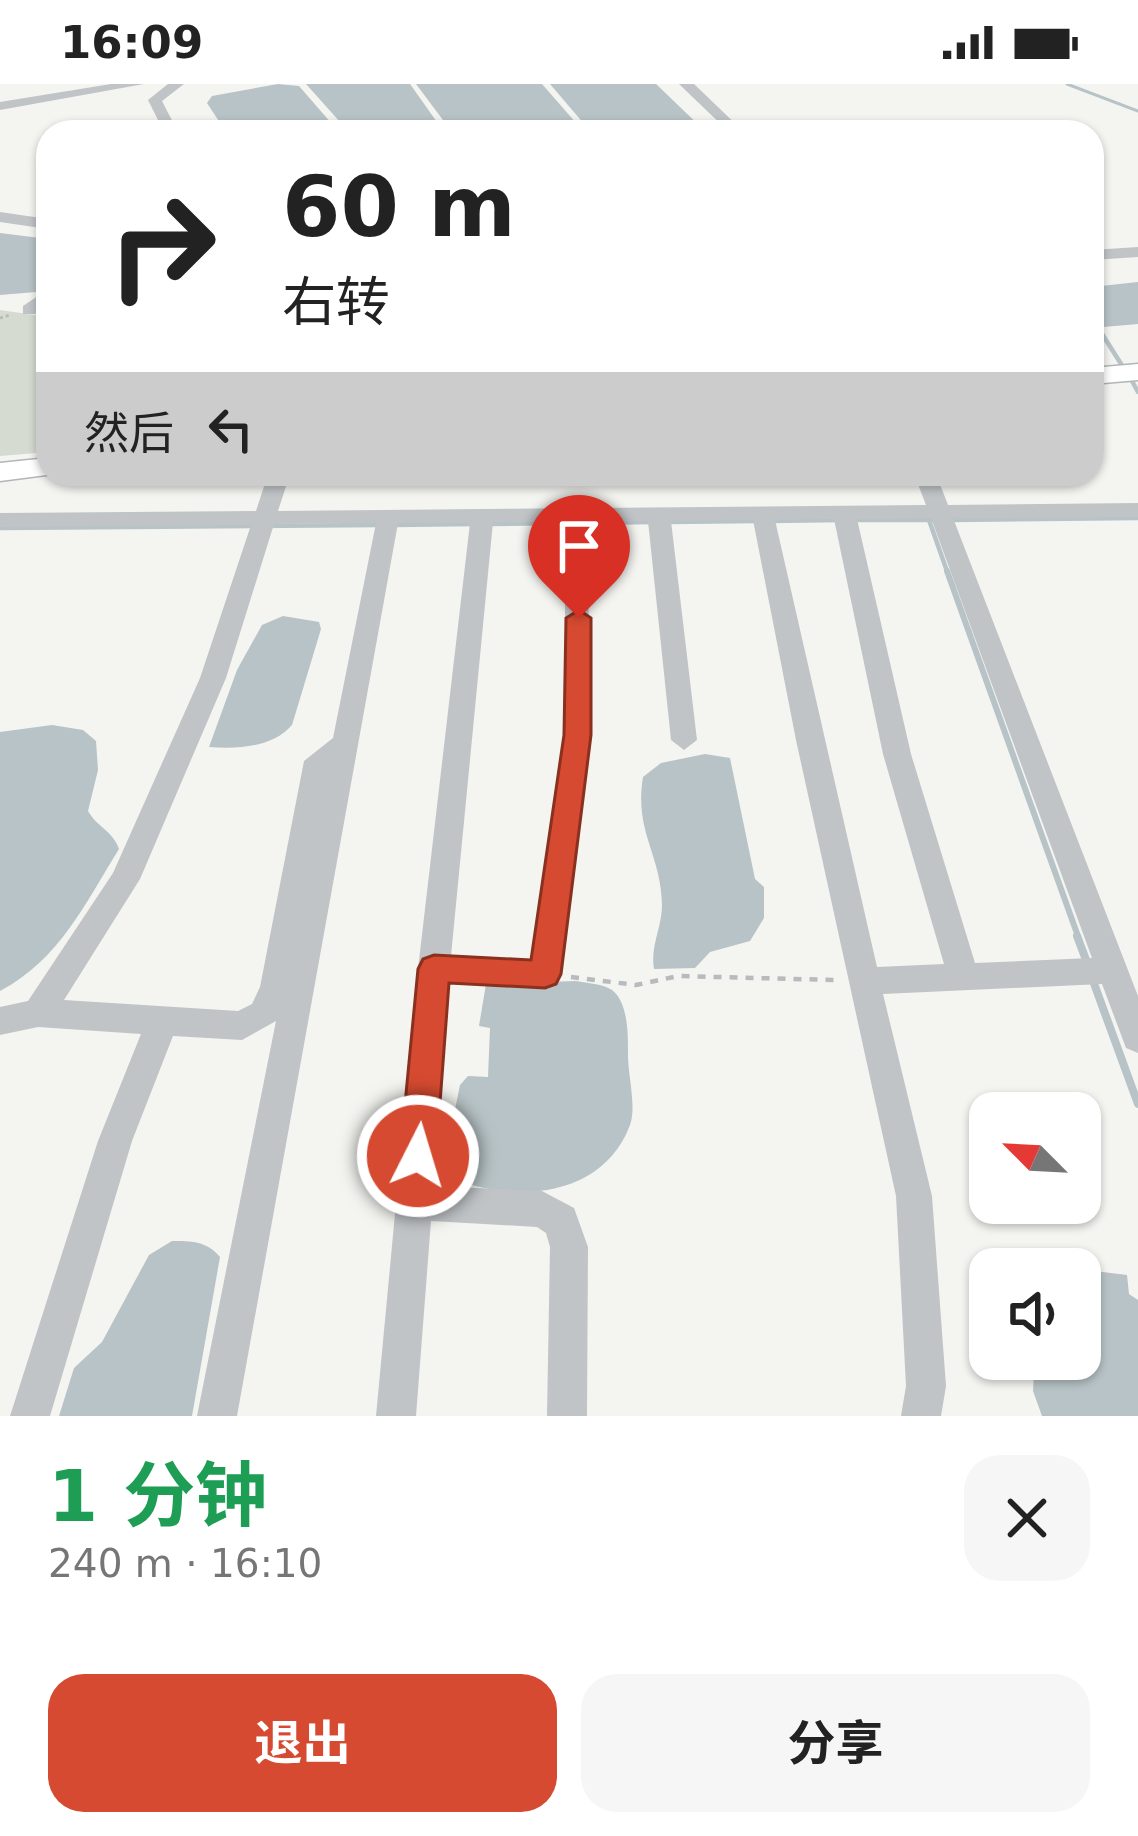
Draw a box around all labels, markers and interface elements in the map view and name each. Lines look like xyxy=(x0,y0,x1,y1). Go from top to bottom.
text: 16:09 xyxy=(60,16,203,69)
text: 60 m xyxy=(282,158,516,256)
icon: right xyxy=(84,168,240,324)
text: 右转 xyxy=(282,271,390,334)
icon: left xyxy=(198,396,264,462)
text: 然后 xyxy=(84,407,174,460)
pin xyxy=(528,495,630,618)
icon: arrive xyxy=(546,513,612,579)
north arrow xyxy=(969,1092,1101,1224)
map controls xyxy=(969,1092,1101,1380)
position arrow xyxy=(355,1093,481,1219)
button: sound xyxy=(969,1248,1101,1380)
text: 1 分钟 xyxy=(48,1454,267,1538)
button: close xyxy=(964,1455,1090,1581)
text: 240 m · 16:10 xyxy=(48,1541,322,1586)
button: 退出 xyxy=(48,1674,557,1812)
button: 分享 xyxy=(581,1674,1090,1812)

